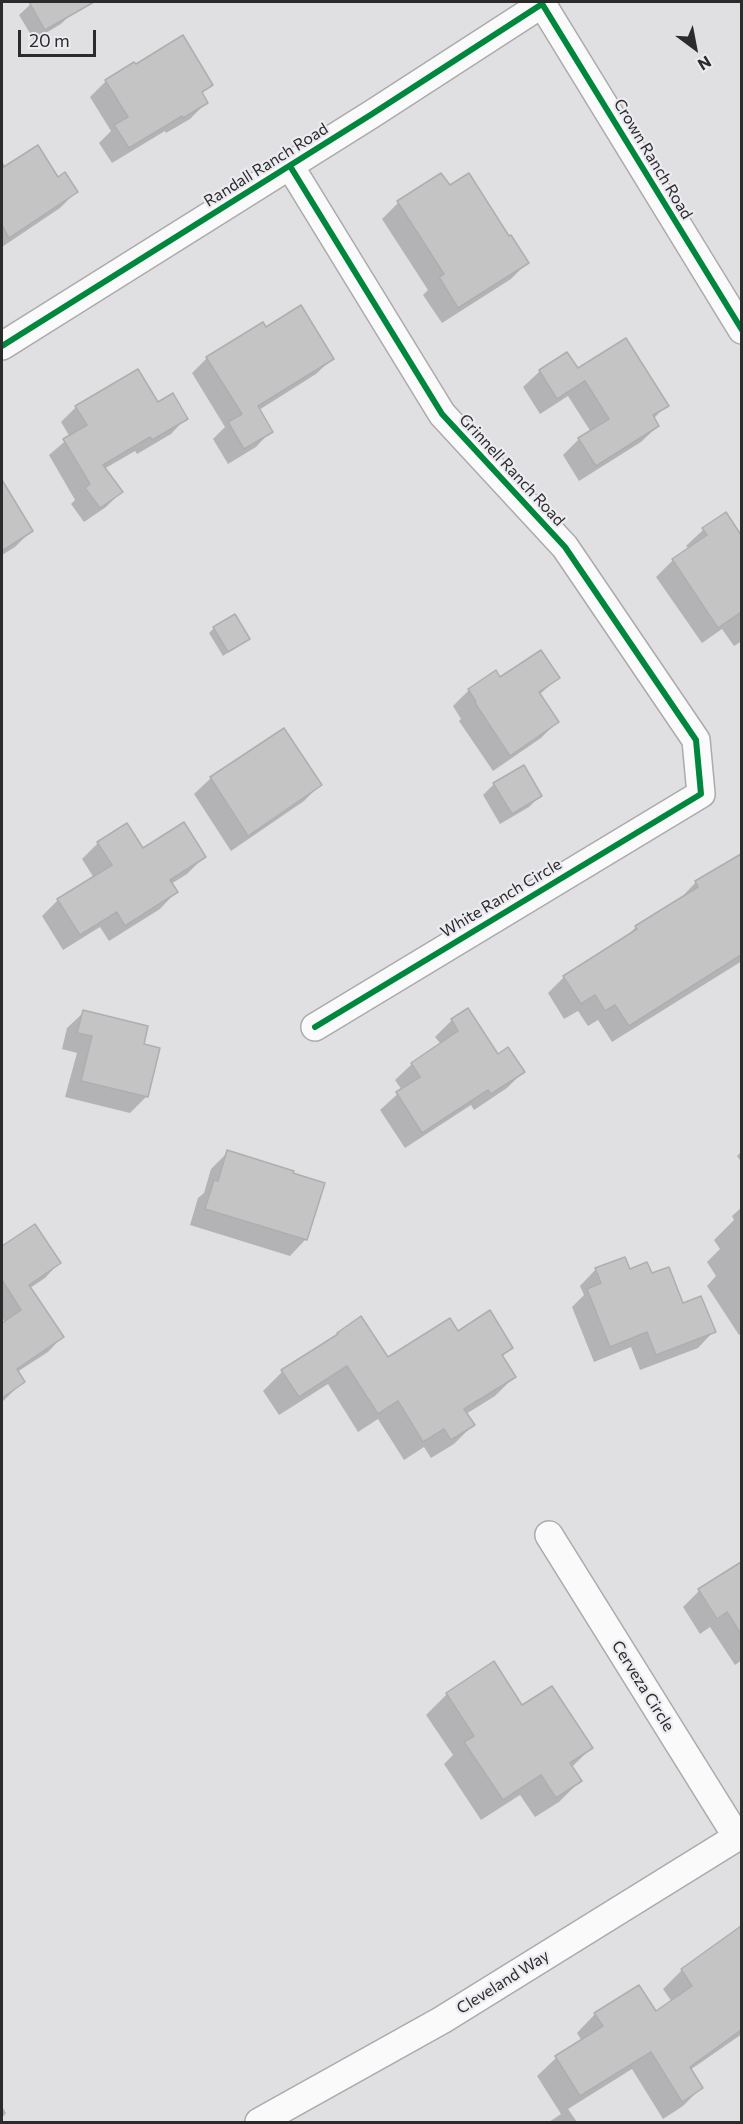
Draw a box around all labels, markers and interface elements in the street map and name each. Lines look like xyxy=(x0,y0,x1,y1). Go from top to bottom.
scale bar xyxy=(21,18,99,56)
north arrow xyxy=(665,18,725,78)
text: 20 m xyxy=(29,29,70,51)
text: N xyxy=(695,52,715,75)
street label: Crown Ranch Road xyxy=(609,95,697,223)
street label: Randall Ranch Road xyxy=(200,119,332,211)
street label: Grinnell Ranch Road xyxy=(455,410,569,530)
street label: White Ranch Circle xyxy=(437,854,565,942)
street label: Cerveza Circle xyxy=(608,1637,678,1735)
street label: Cleveland Way xyxy=(453,1946,553,2018)

